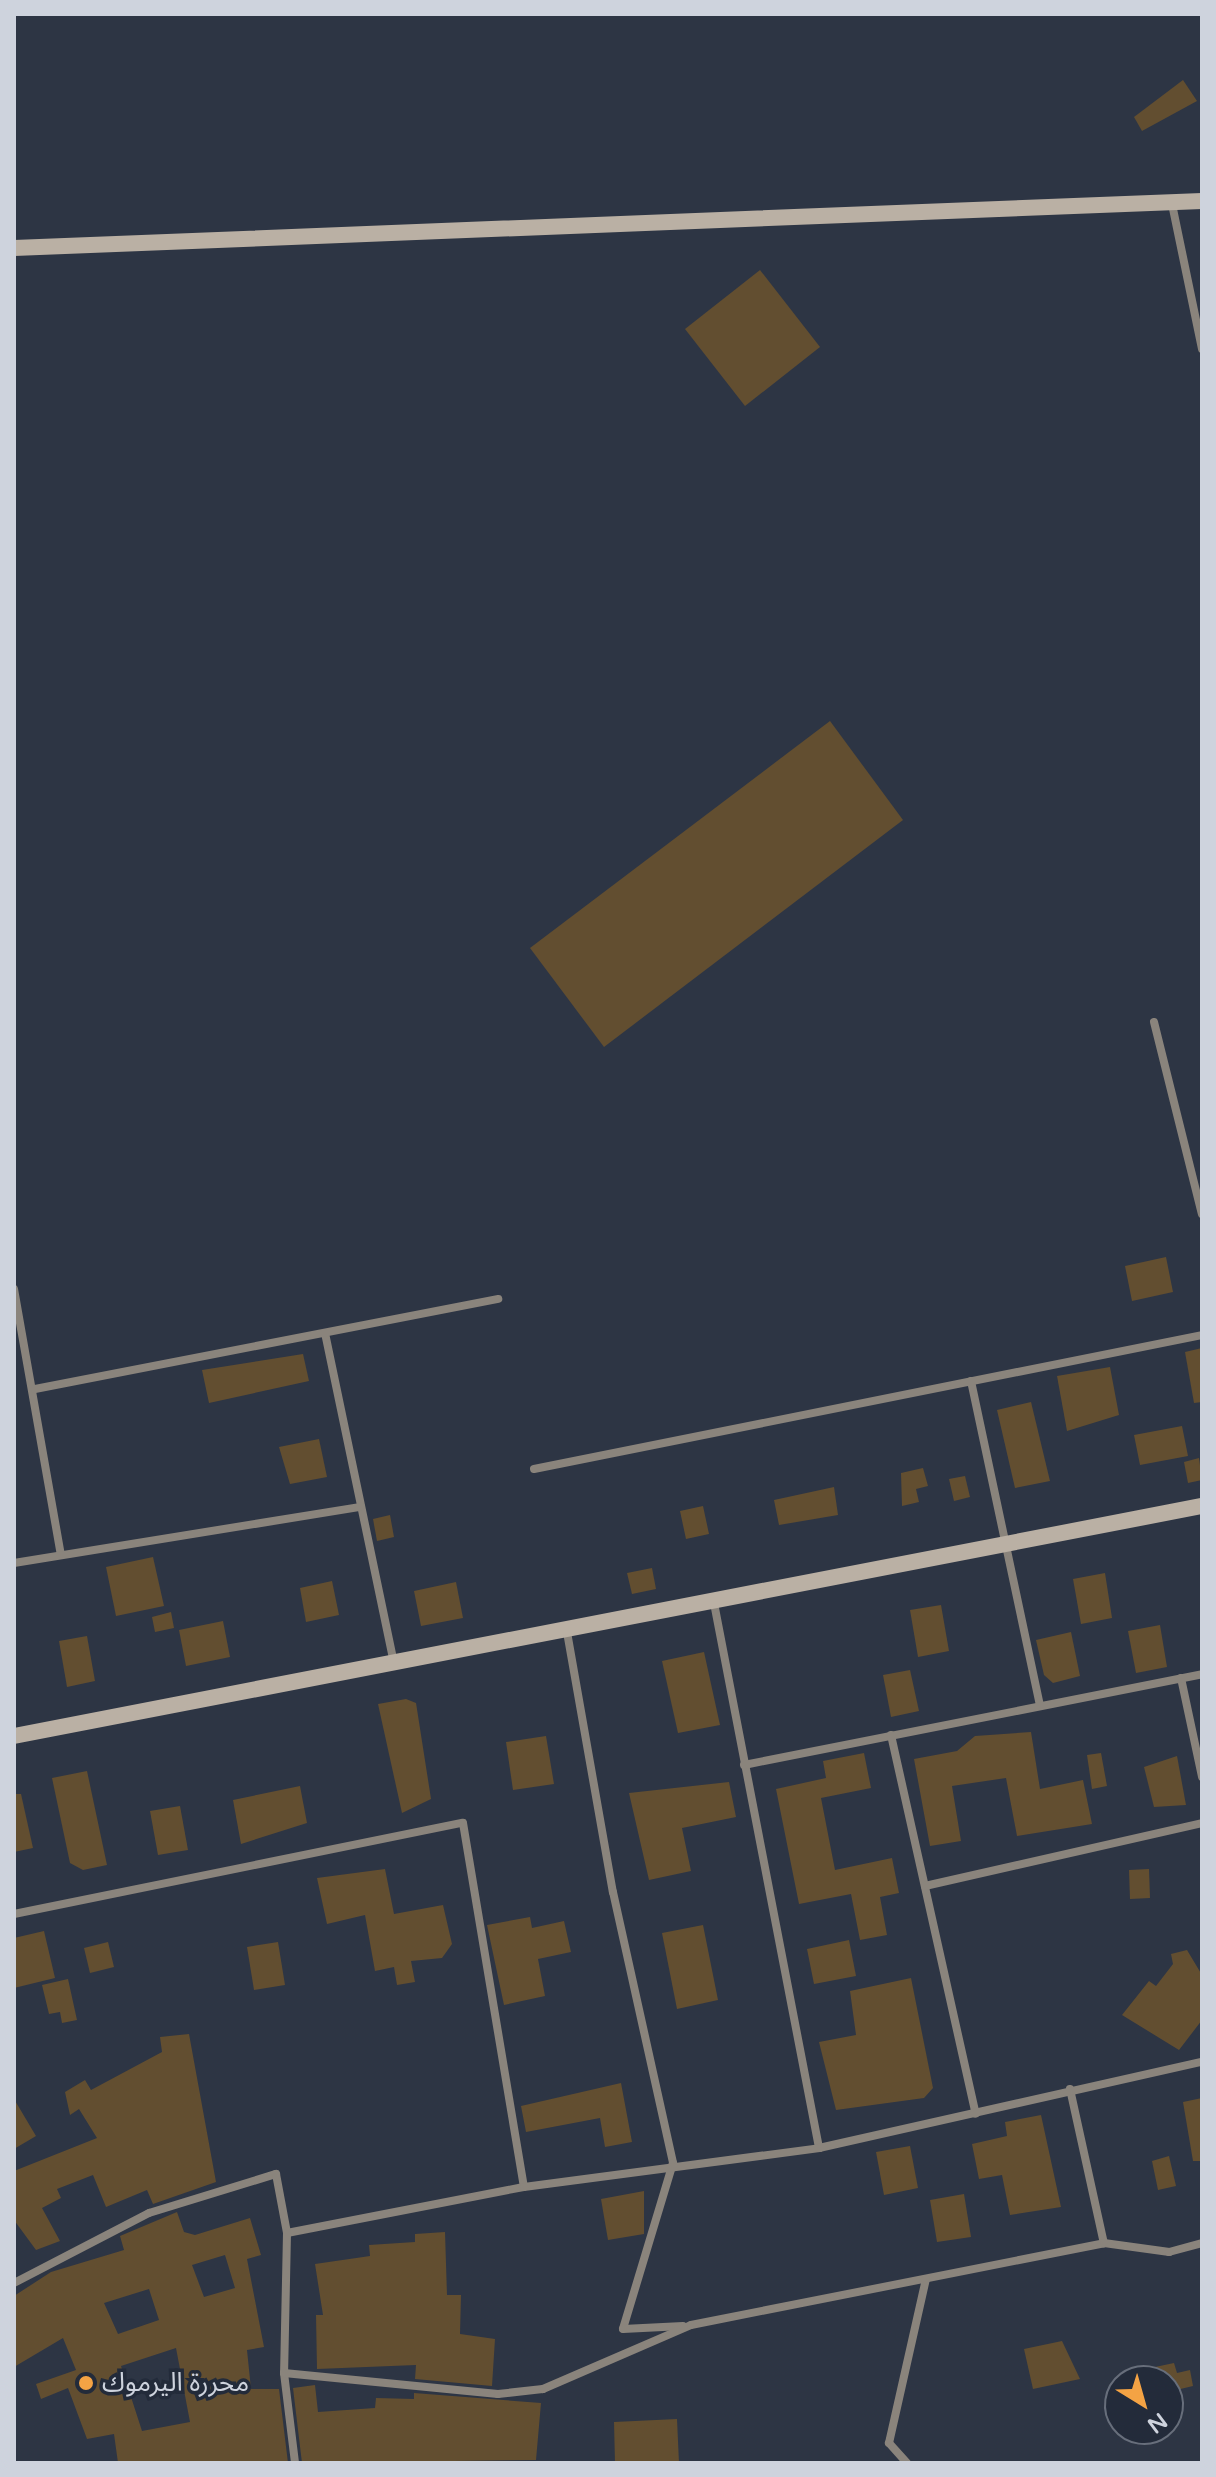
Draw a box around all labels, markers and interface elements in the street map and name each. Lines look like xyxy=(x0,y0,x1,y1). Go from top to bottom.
north arrow xyxy=(1104,2365,1184,2445)
place label: محررة اليرموك xyxy=(102,2367,249,2399)
marker: محررة اليرموك xyxy=(77,2374,95,2392)
text: N xyxy=(1142,2407,1172,2438)

